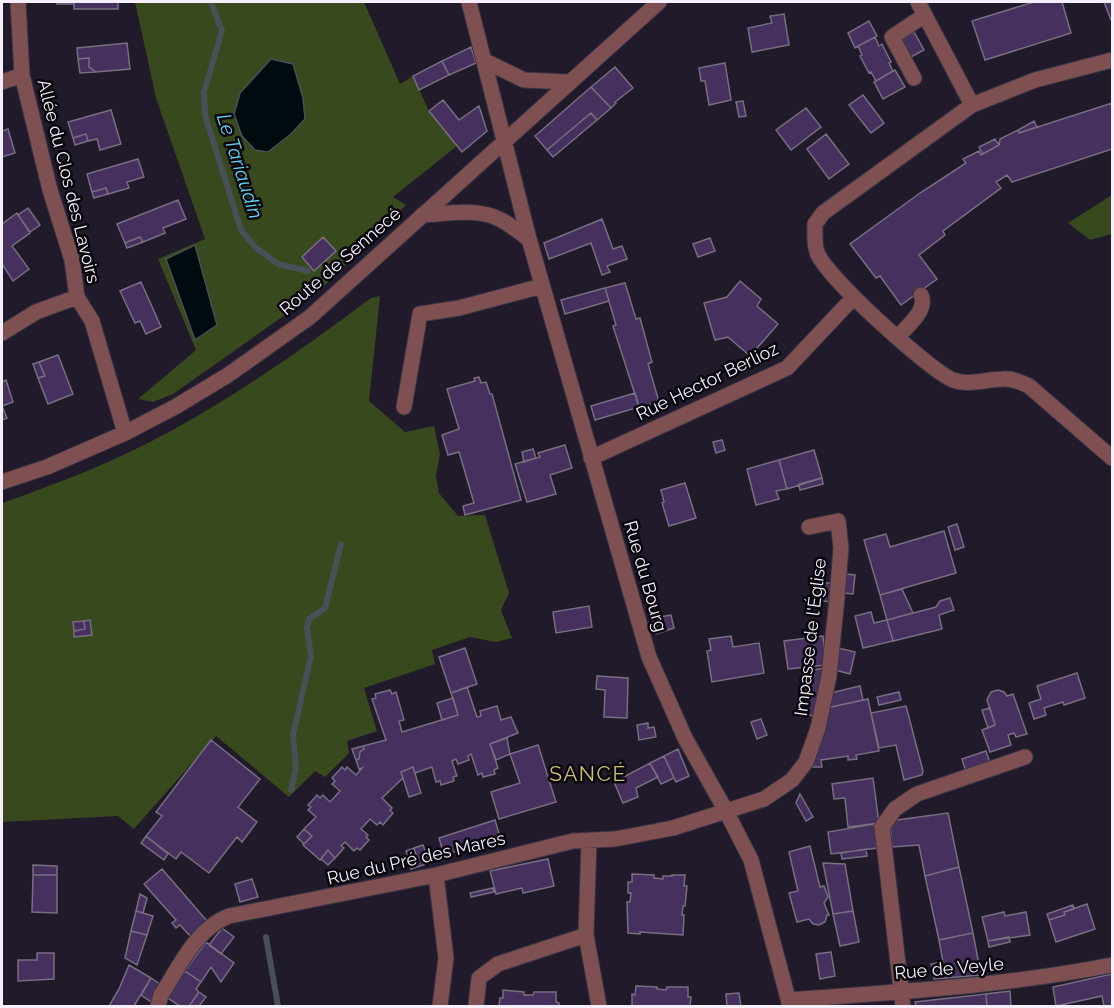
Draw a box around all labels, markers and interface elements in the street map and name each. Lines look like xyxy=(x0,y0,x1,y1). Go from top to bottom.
street label: Allée du Clos des Lavoirs xyxy=(33,77,105,285)
water label: Le Tariaudin xyxy=(212,110,268,222)
street label: Route de Sennecé xyxy=(275,202,405,319)
street label: Rue Hector Berlioz xyxy=(633,337,781,424)
street label: Rue du Bourg xyxy=(620,518,672,634)
street label: Impasse de l'Église xyxy=(789,556,830,717)
district label: SANCÉ xyxy=(549,761,627,786)
street label: Rue du Pré des Mares xyxy=(325,827,507,889)
street label: Rue de Veyle xyxy=(893,953,1005,983)

